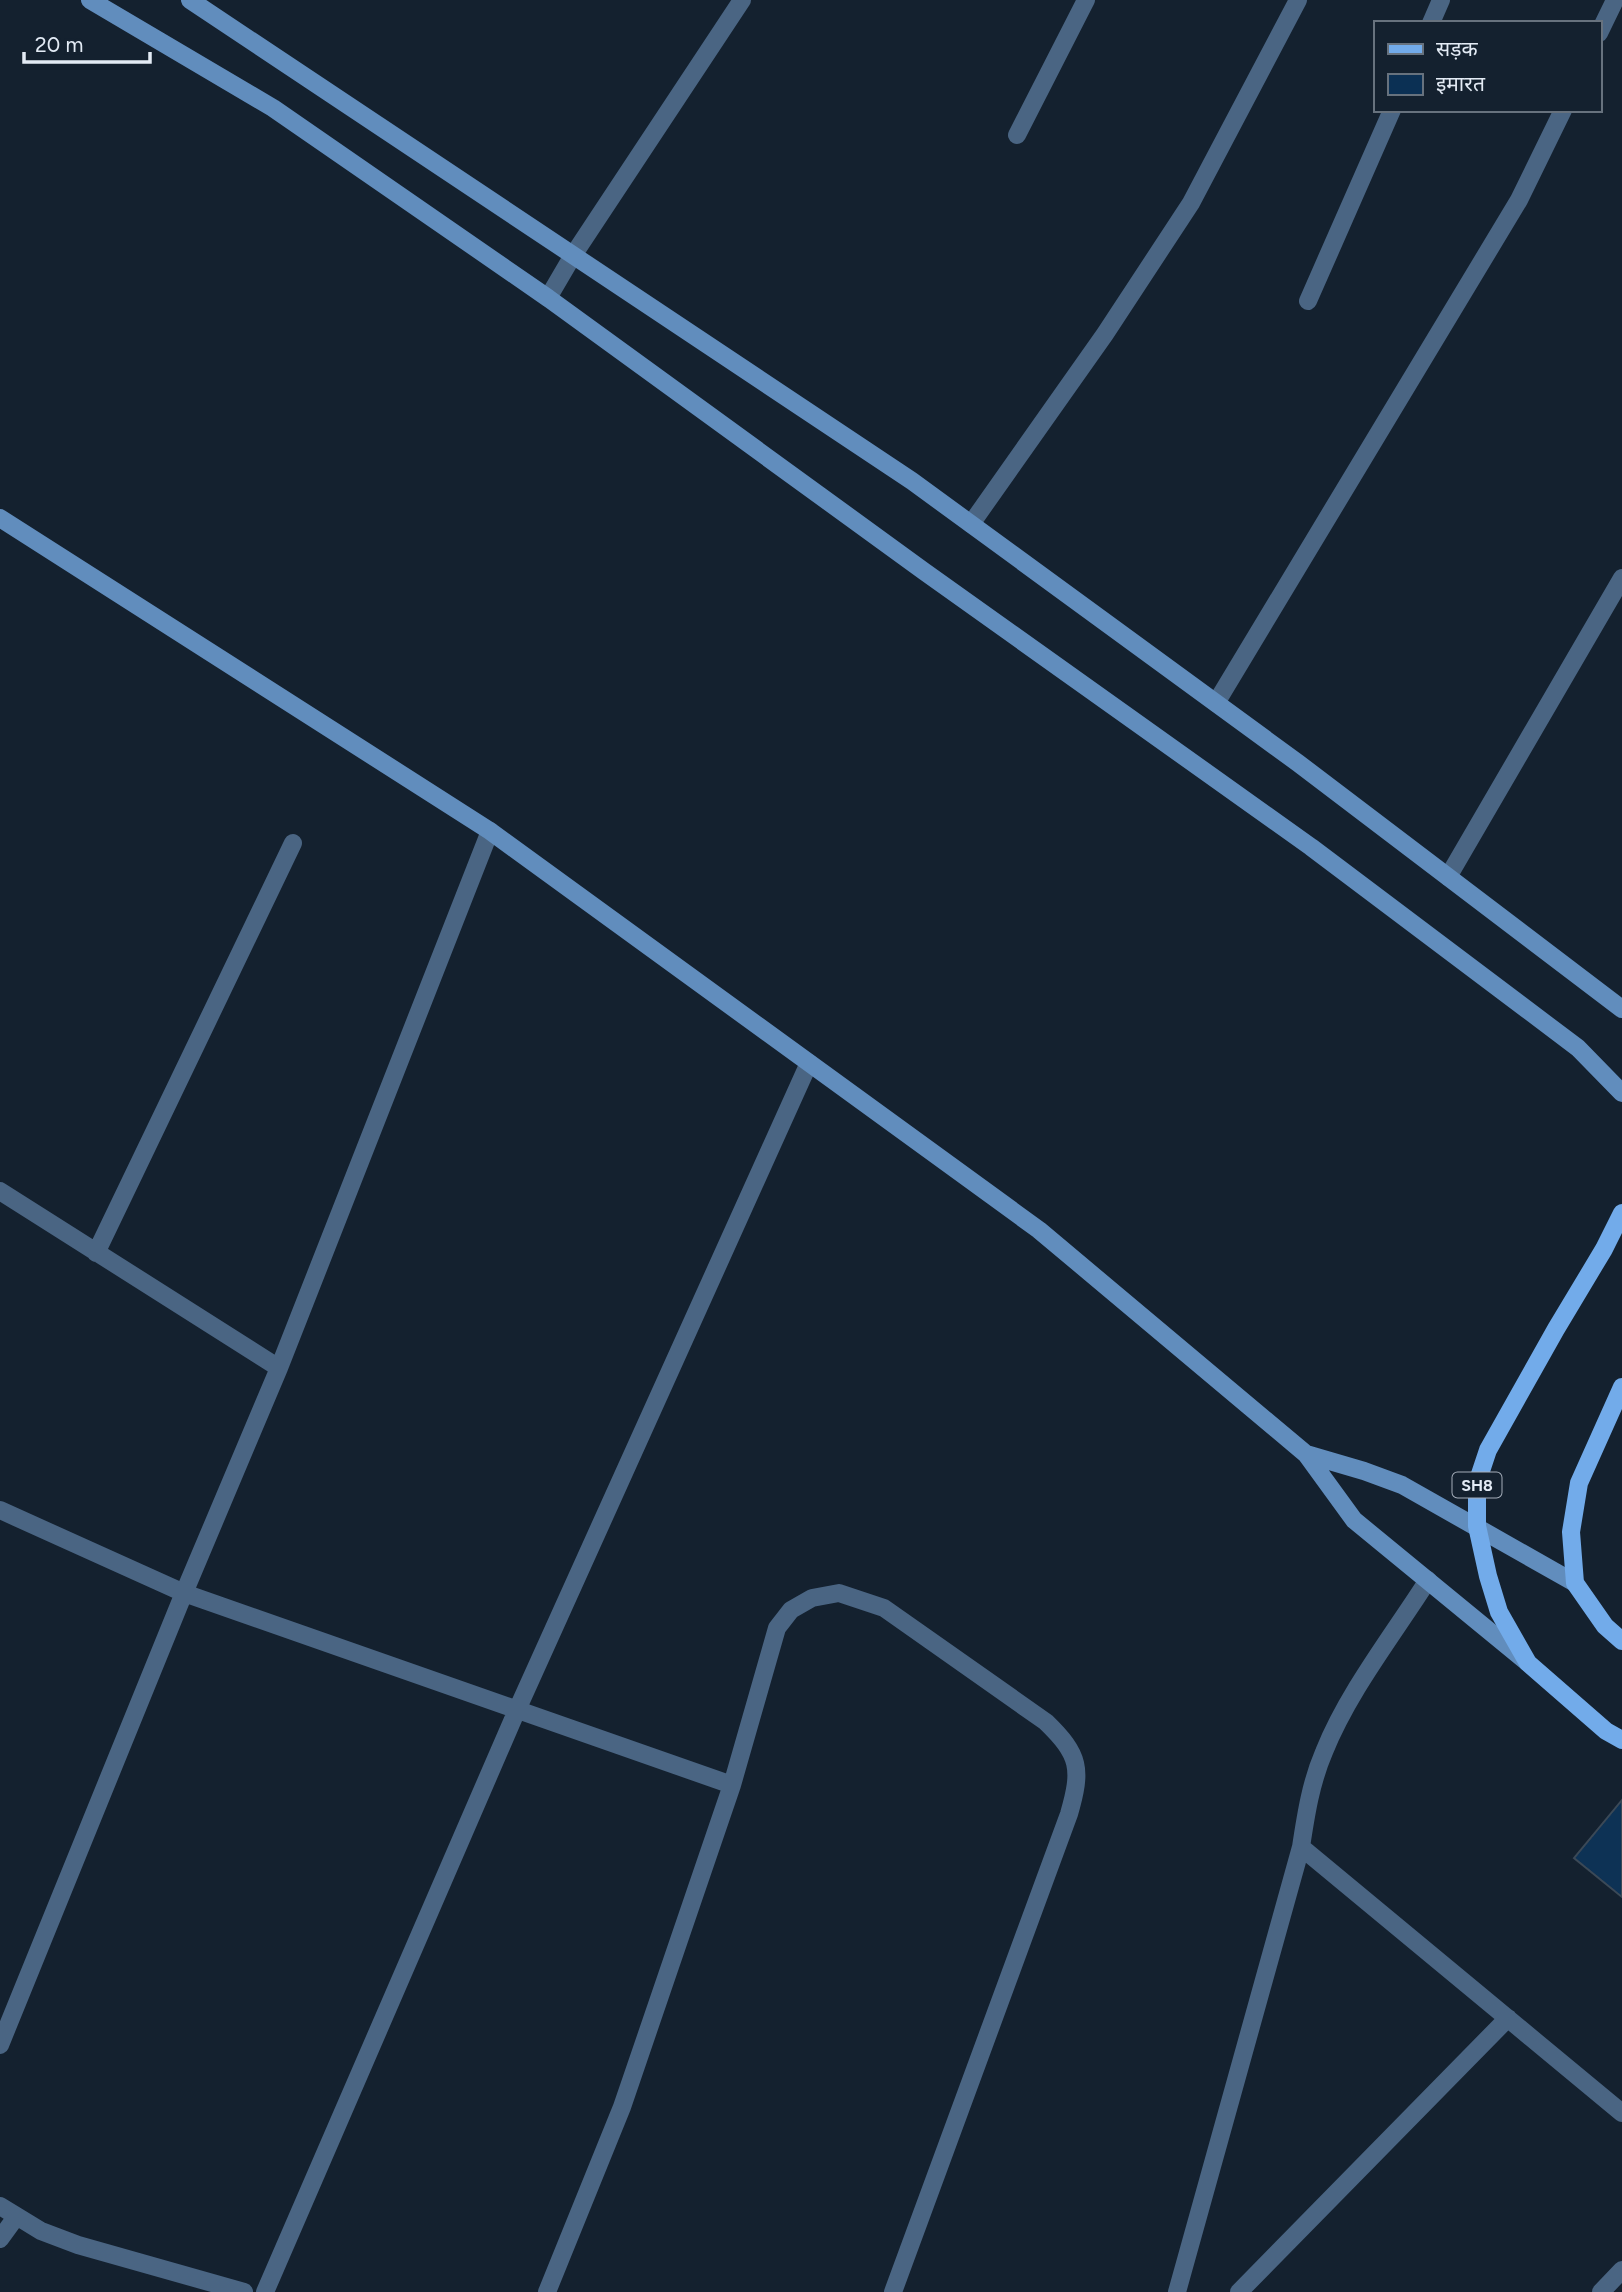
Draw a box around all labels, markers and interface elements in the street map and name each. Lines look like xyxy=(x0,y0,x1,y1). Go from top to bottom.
scale bar xyxy=(24,21,150,65)
legend xyxy=(1374,21,1601,112)
text: 20 m xyxy=(35,32,83,57)
text: सड़क xyxy=(1436,36,1478,61)
text: इमारत xyxy=(1436,71,1486,96)
road number: SH8 xyxy=(1452,1472,1502,1498)

